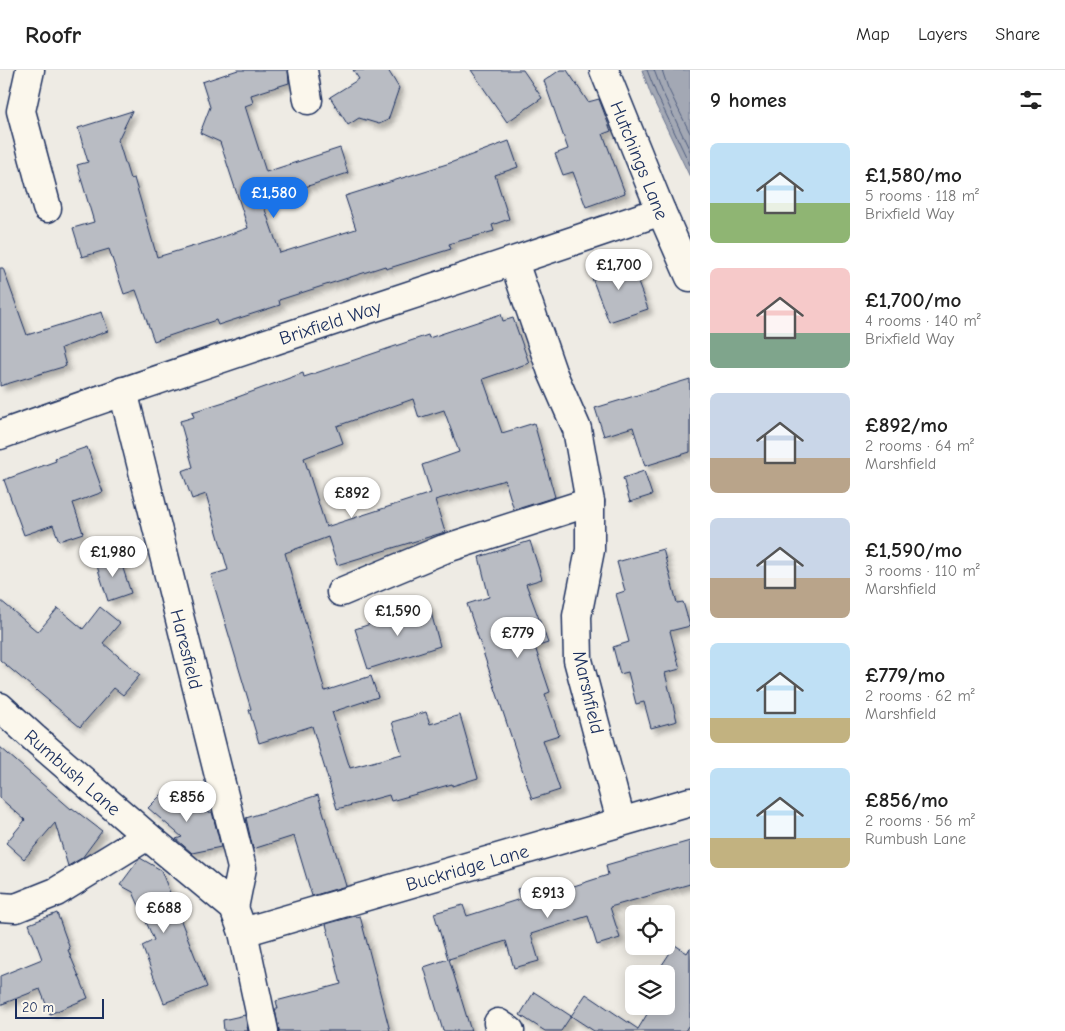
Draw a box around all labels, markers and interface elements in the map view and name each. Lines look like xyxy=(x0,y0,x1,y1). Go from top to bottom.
text: Roofr xyxy=(25,21,81,49)
text: Map xyxy=(856,24,890,45)
text: Layers xyxy=(918,24,967,45)
text: Share xyxy=(995,24,1040,45)
icon: filters xyxy=(1017,86,1045,114)
text: 9 homes xyxy=(710,88,786,112)
street label: Hutchings Lane xyxy=(605,98,673,223)
icon: home xyxy=(750,163,810,223)
text: £1,580/mo xyxy=(865,163,962,187)
pin: £1,580 xyxy=(233,176,315,219)
text: £1,580 xyxy=(251,184,297,202)
text: 5 rooms · 118 m² xyxy=(865,187,979,205)
text: Brixfield Way xyxy=(865,205,954,223)
pin: £1,700 xyxy=(578,248,660,291)
text: £1,700 xyxy=(596,256,642,274)
icon: home xyxy=(750,288,810,348)
text: £1,700/mo xyxy=(865,288,961,312)
street label: Brixfield Way xyxy=(277,296,385,350)
text: 4 rooms · 140 m² xyxy=(865,312,981,330)
text: Brixfield Way xyxy=(865,330,954,348)
icon: home xyxy=(750,413,810,473)
text: £892/mo xyxy=(865,413,948,437)
text: 2 rooms · 64 m² xyxy=(865,437,974,455)
text: Marshfield xyxy=(865,455,936,473)
pin: £892 xyxy=(322,476,382,519)
text: £892 xyxy=(334,484,370,502)
pin: £1,980 xyxy=(72,536,154,578)
icon: home xyxy=(750,538,810,598)
text: £1,590/mo xyxy=(865,538,962,562)
text: £1,980 xyxy=(90,543,136,561)
text: 3 rooms · 110 m² xyxy=(865,562,980,580)
text: Marshfield xyxy=(865,580,936,598)
pin: £1,590 xyxy=(357,594,439,637)
text: £1,590 xyxy=(375,602,421,620)
street label: Haresfield xyxy=(165,607,207,692)
pin: £779 xyxy=(488,616,548,659)
text: £779 xyxy=(502,624,534,642)
street label: Marshfield xyxy=(568,648,608,736)
icon: home xyxy=(750,663,810,723)
text: £779/mo xyxy=(865,663,945,687)
text: 2 rooms · 62 m² xyxy=(865,687,975,705)
text: Marshfield xyxy=(865,705,936,723)
street label: Rumbush Lane xyxy=(20,725,125,820)
pin: £856 xyxy=(157,780,217,823)
text: £856 xyxy=(169,788,205,806)
icon: home xyxy=(750,788,810,848)
text: £856/mo xyxy=(865,788,948,812)
text: 2 rooms · 56 m² xyxy=(865,812,975,830)
text: Rumbush Lane xyxy=(865,830,966,848)
street label: Buckridge Lane xyxy=(403,840,531,896)
pin: £913 xyxy=(518,876,578,919)
text: £913 xyxy=(531,884,565,902)
pin: £688 xyxy=(134,892,194,934)
text: £688 xyxy=(146,899,182,917)
map controls xyxy=(625,905,675,1015)
button: locate xyxy=(625,905,675,955)
button: layers xyxy=(625,965,675,1015)
scale bar xyxy=(15,996,104,1019)
text: 20 m xyxy=(22,999,54,1016)

